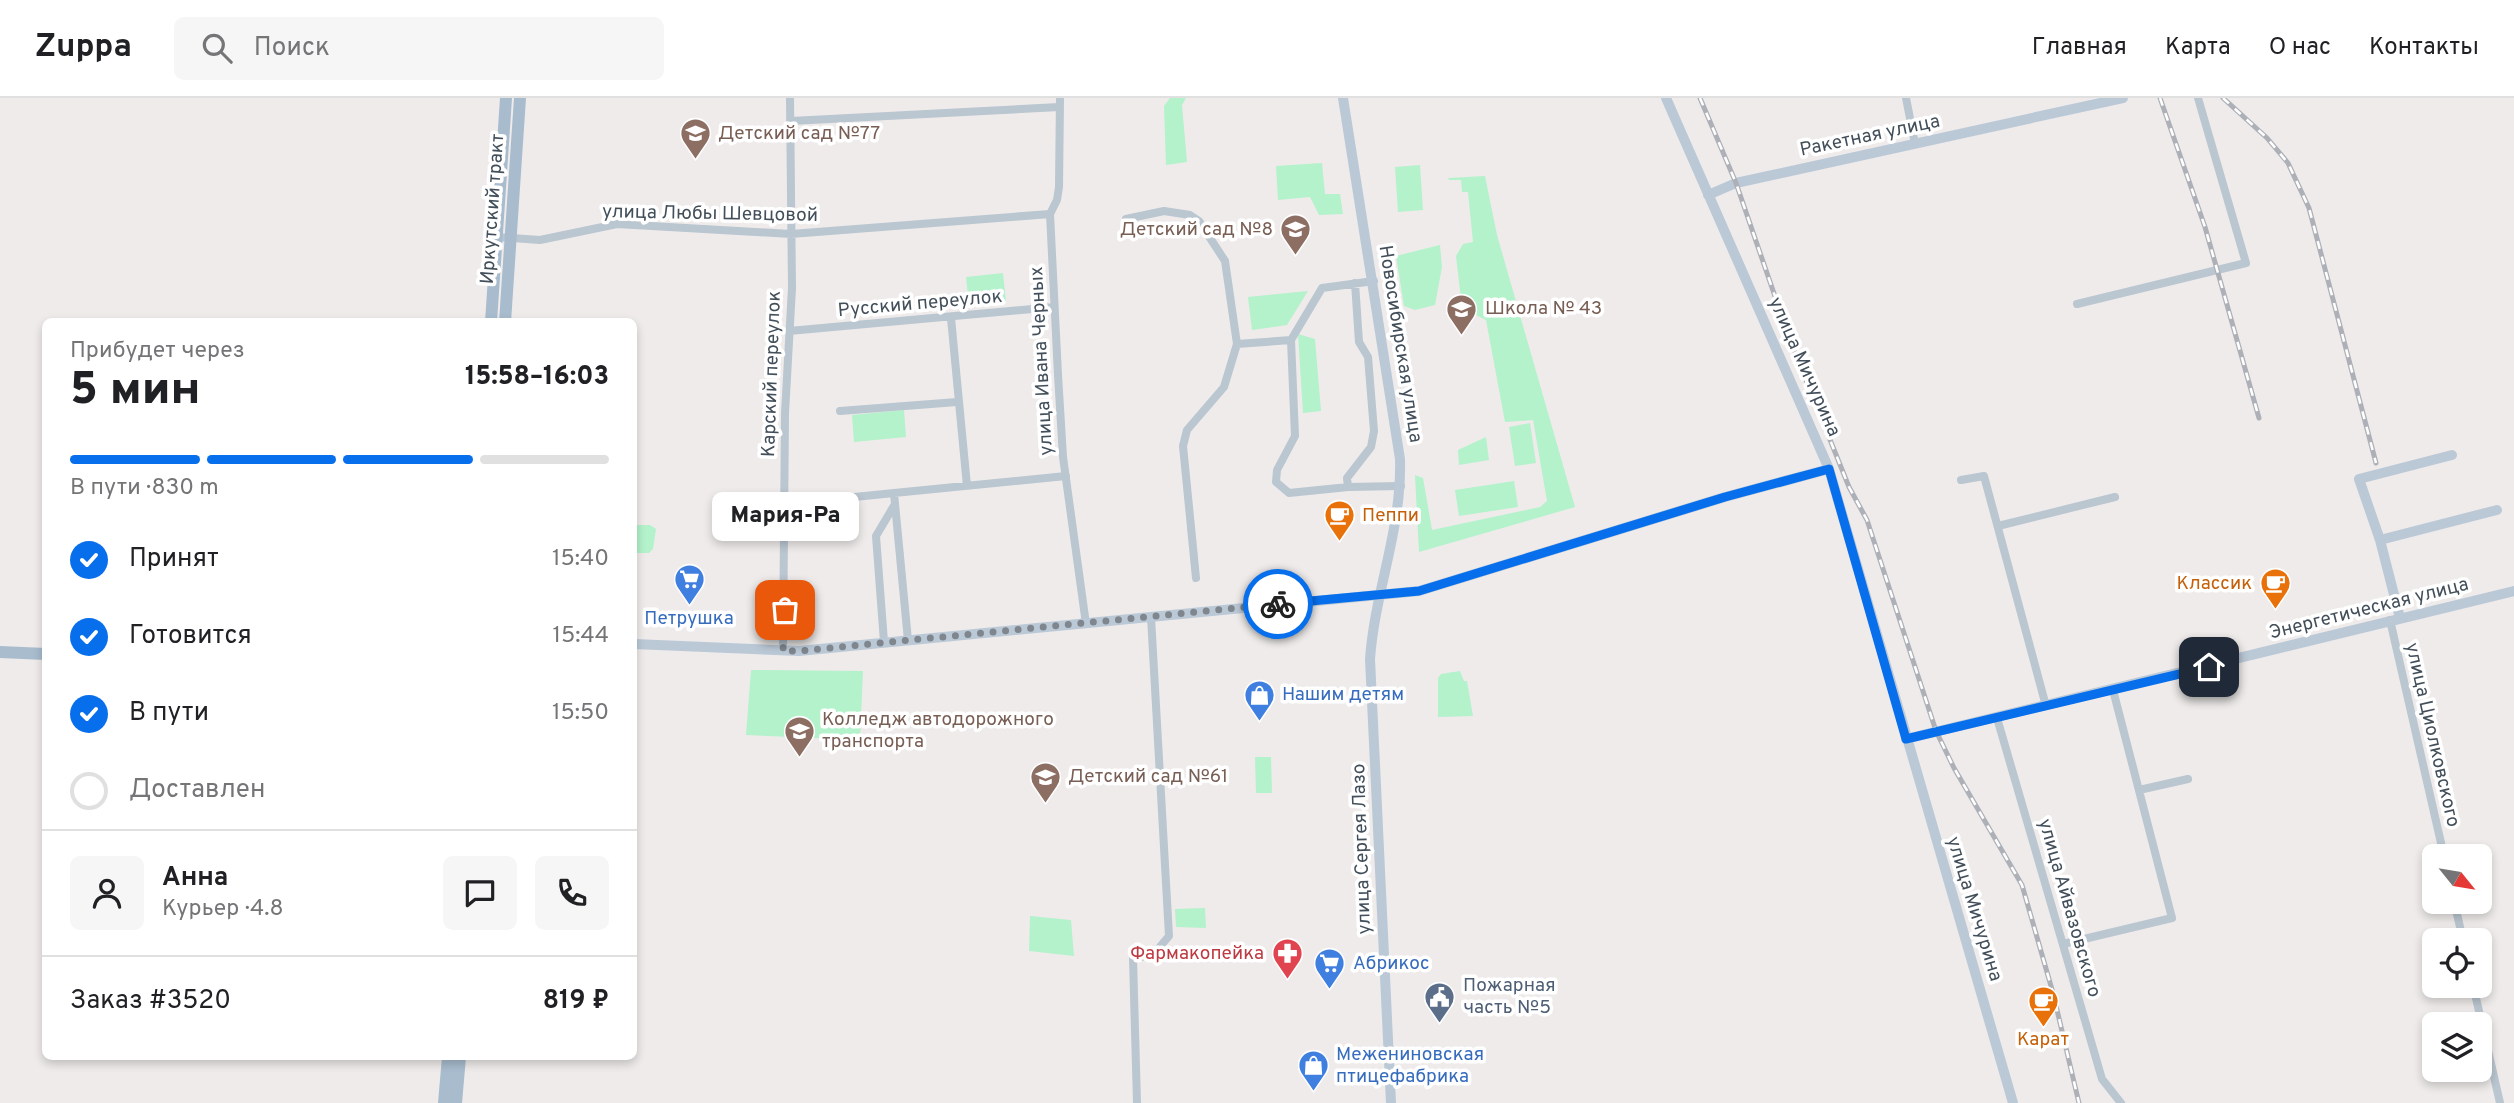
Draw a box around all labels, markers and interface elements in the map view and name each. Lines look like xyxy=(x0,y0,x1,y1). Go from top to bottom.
search box xyxy=(174,17,664,80)
text: Zuppa xyxy=(35,27,132,69)
icon: search xyxy=(198,29,236,67)
text: Поиск xyxy=(254,32,330,65)
text: Главная xyxy=(2032,33,2127,63)
text: Карта xyxy=(2165,33,2231,63)
text: О нас xyxy=(2269,33,2331,63)
text: Контакты xyxy=(2369,33,2479,63)
street label: Ракетная улица xyxy=(1798,109,1942,163)
school or university icon: Детский сад №77 xyxy=(678,117,712,161)
place label: Детский сад №77 xyxy=(718,122,880,146)
street label: Иркутский тракт xyxy=(476,133,510,285)
street label: улица Любы Шевцовой xyxy=(602,200,818,228)
school or university icon: Детский сад №8 xyxy=(1279,213,1313,257)
place label: Детский сад №8 xyxy=(1120,218,1273,242)
street label: Новосибирская улица xyxy=(1373,244,1427,444)
street label: улица Ивана Черных xyxy=(1025,266,1059,456)
street label: Русский переулок xyxy=(837,285,1003,323)
street label: Карский переулок xyxy=(757,290,787,458)
school or university icon: Школа № 43 xyxy=(1445,292,1479,336)
street label: улица Мичурина xyxy=(1762,294,1846,440)
place label: Школа № 43 xyxy=(1485,297,1602,321)
text: Прибудет через xyxy=(70,337,245,366)
text: 15:58–16:03 xyxy=(465,361,609,394)
text: 5 мин xyxy=(70,362,201,421)
text: В пути · 830 m xyxy=(70,474,219,503)
callout: Мария-Ра xyxy=(712,491,858,540)
cafe icon: Пеппи xyxy=(1322,499,1356,543)
text: Мария-Ра xyxy=(730,502,841,531)
place label: Пеппи xyxy=(1362,504,1419,528)
icon: check xyxy=(70,541,108,579)
text: Принят xyxy=(129,543,219,576)
text: 15:40 xyxy=(552,545,609,574)
supermarket icon: Петрушка xyxy=(672,563,706,607)
cafe icon: Классик xyxy=(2258,567,2292,611)
courier xyxy=(1243,569,1313,639)
place label: Классик xyxy=(2176,572,2252,596)
street label: Энергетическая улица xyxy=(2267,573,2471,645)
pin xyxy=(755,580,815,640)
icon: bike xyxy=(1259,585,1297,623)
icon: bag xyxy=(766,591,804,629)
place label: Петрушка xyxy=(644,607,734,631)
icon: check xyxy=(70,618,108,656)
text: Готовится xyxy=(129,620,252,653)
text: 15:44 xyxy=(552,622,609,651)
pin xyxy=(2179,637,2239,697)
street label: улица Циолковского xyxy=(2399,641,2465,829)
icon: home xyxy=(2190,648,2228,686)
shop icon: Нашим детям xyxy=(1242,678,1276,722)
place label: Нашим детям xyxy=(1282,683,1404,707)
icon: check xyxy=(70,695,108,733)
text: В пути xyxy=(129,697,209,730)
text: 15:50 xyxy=(552,699,609,728)
place label: Колледж автодорожного транспорта xyxy=(822,708,1054,754)
school or university icon: Колледж автодорожного транспорта xyxy=(782,714,816,758)
school or university icon: Детский сад №61 xyxy=(1028,760,1062,804)
street label: улица Сергея Лазо xyxy=(1347,763,1377,935)
place label: Детский сад №61 xyxy=(1068,765,1228,789)
text: Доставлен xyxy=(129,774,265,807)
street label: улица Айвазовского xyxy=(2032,816,2106,1000)
street label: улица Мичурина xyxy=(1941,834,2007,984)
north arrow xyxy=(2422,844,2492,914)
map controls xyxy=(2422,844,2492,1082)
button: person xyxy=(70,856,144,930)
button: chat xyxy=(443,856,517,930)
button: phone xyxy=(535,856,609,930)
text: Анна xyxy=(162,862,228,895)
text: Курьер · 4.8 xyxy=(162,895,284,924)
button: locate xyxy=(2422,928,2492,998)
pharmacy icon: Фармакопейка xyxy=(1270,937,1304,981)
place label: Фармакопейка xyxy=(1130,942,1264,966)
supermarket icon: Абрикос xyxy=(1313,947,1347,991)
place label: Абрикос xyxy=(1353,952,1429,976)
place label: Пожарная часть №5 xyxy=(1463,974,1556,1020)
public building icon: Пожарная часть №5 xyxy=(1423,980,1457,1024)
cafe icon: Карат xyxy=(2026,984,2060,1028)
text: Заказ #3520 xyxy=(70,985,231,1018)
text: 819 ₽ xyxy=(543,985,609,1018)
button: layers xyxy=(2422,1012,2492,1082)
place label: Карат xyxy=(2017,1028,2069,1052)
place label: Межениновская птицефабрика xyxy=(1336,1043,1484,1089)
shop icon: Межениновская птицефабрика xyxy=(1296,1049,1330,1093)

